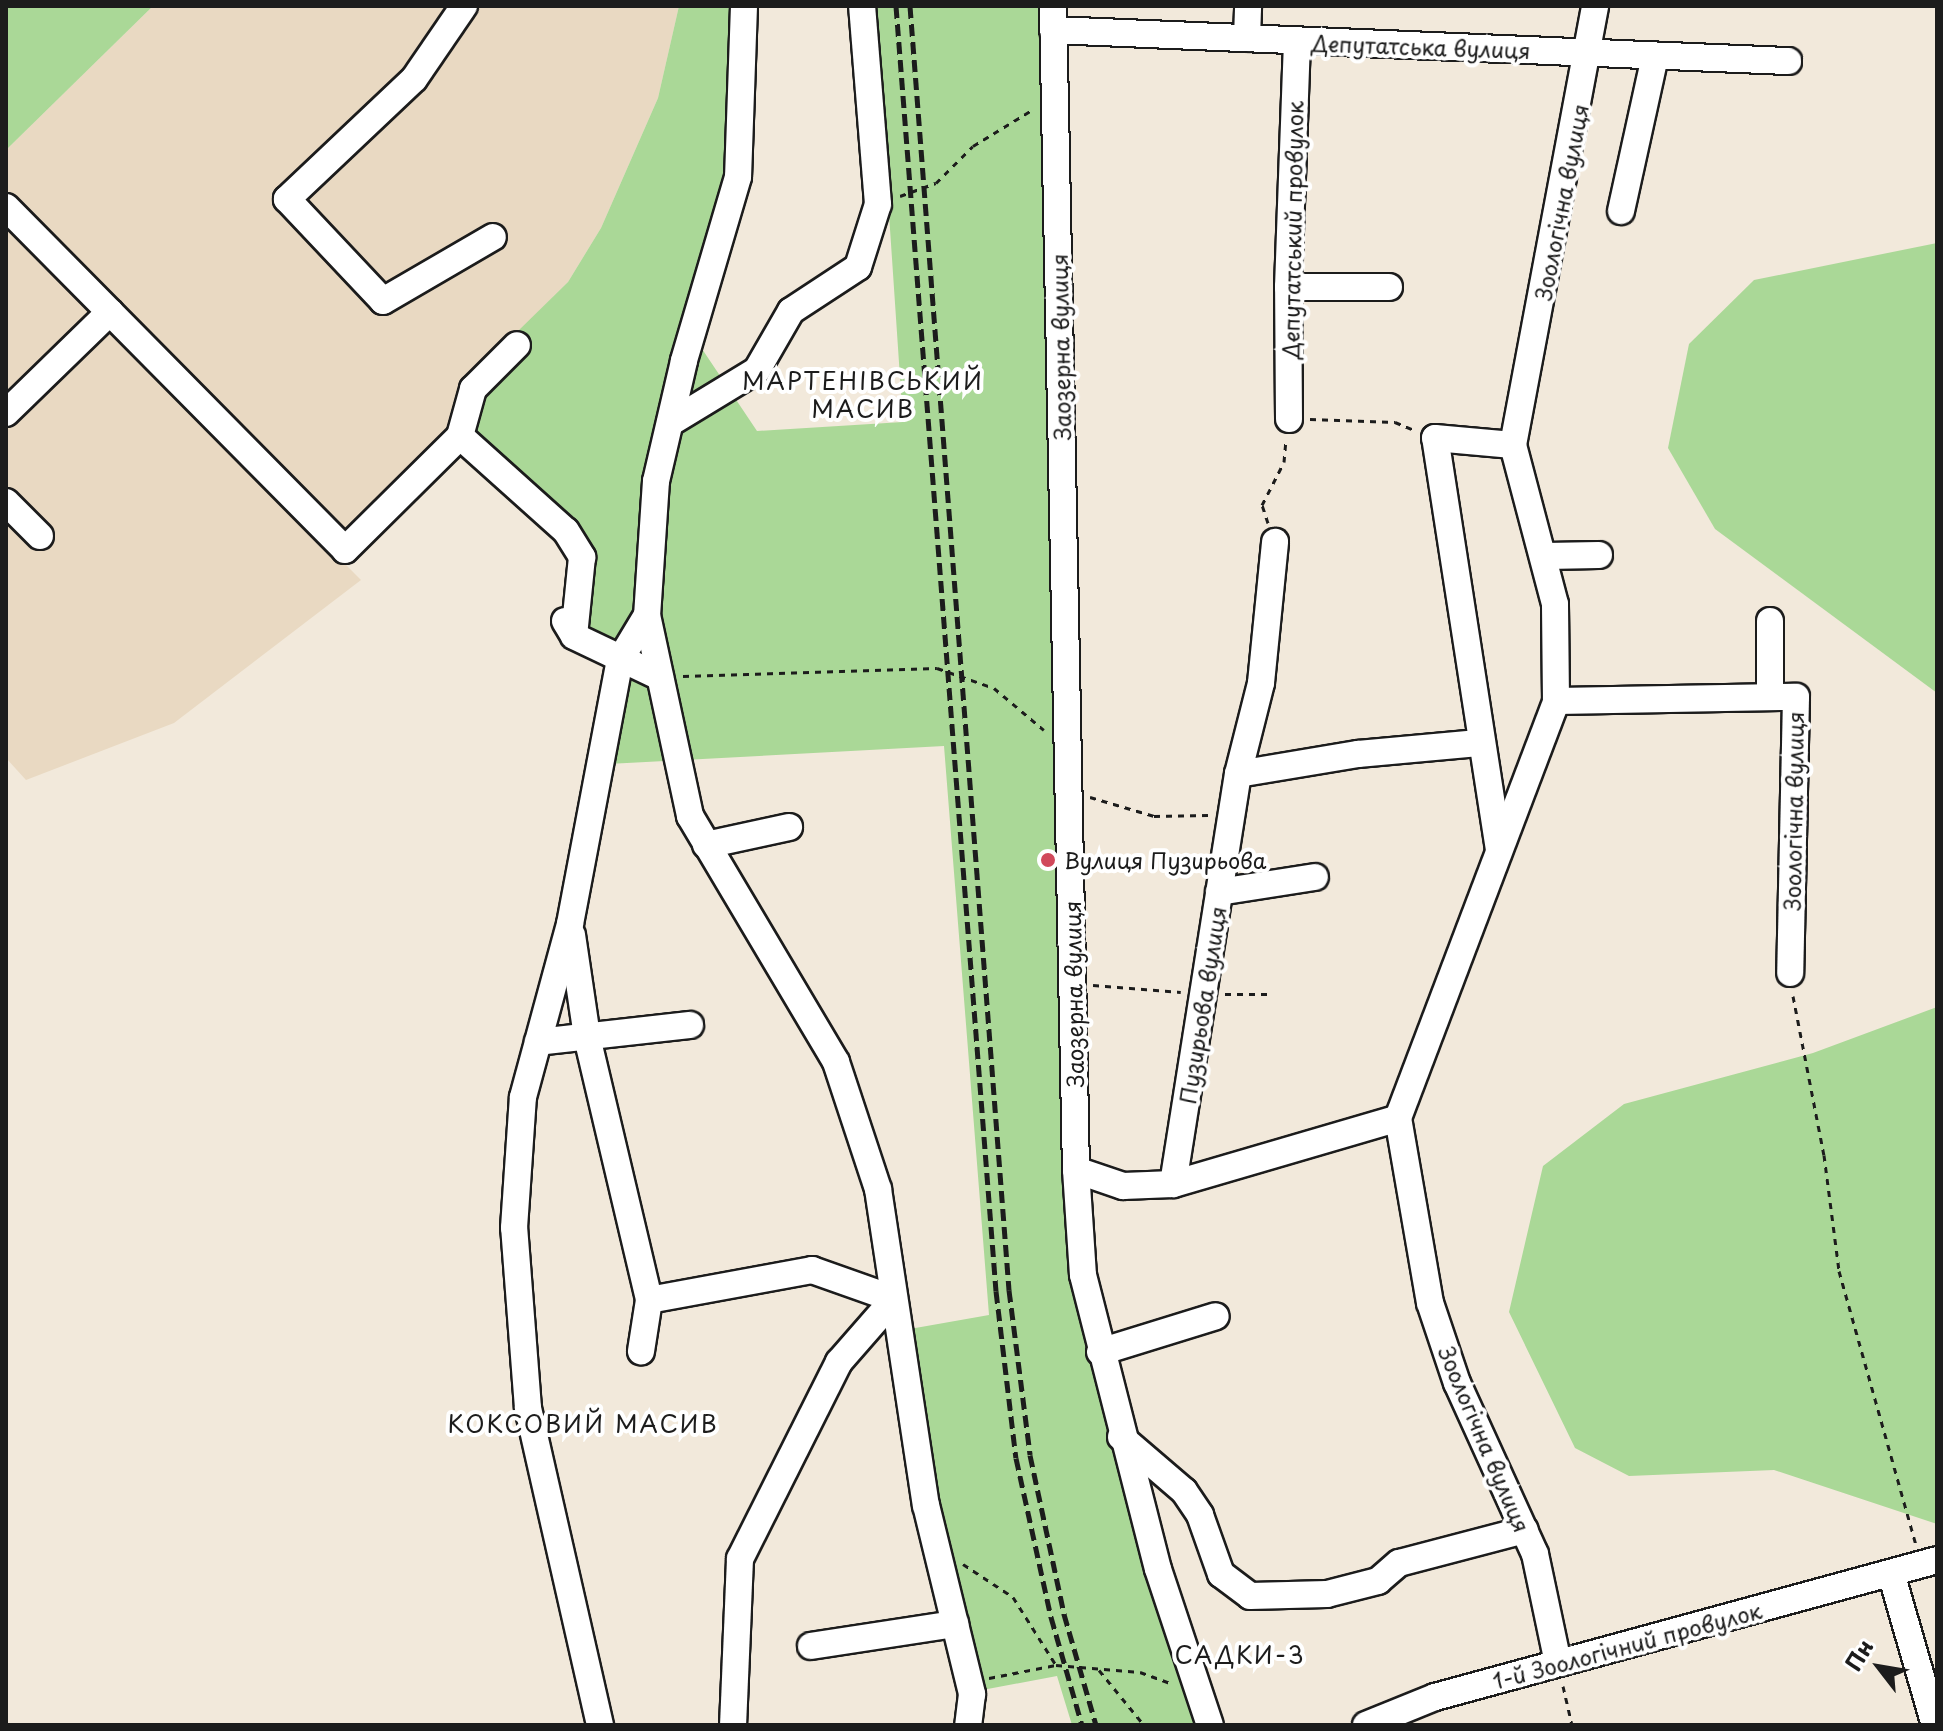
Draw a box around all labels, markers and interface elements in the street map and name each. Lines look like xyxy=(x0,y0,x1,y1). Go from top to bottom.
street label: Депутатська вулиця xyxy=(1311,29,1531,63)
street label: Депутатський провулок xyxy=(1277,101,1307,359)
street label: Зоологічна вулиця xyxy=(1529,101,1593,303)
street label: Заозерна вулиця xyxy=(1045,253,1075,441)
district label: МАРТЕНІВСЬКИЙ МАСИВ xyxy=(741,367,985,423)
street label: Зоологічна вулиця xyxy=(1778,710,1808,912)
place label: Вулиця Пузирьова xyxy=(1064,847,1267,873)
marker: Вулиця Пузирьова xyxy=(1039,851,1057,869)
street label: Заозерна вулиця xyxy=(1058,900,1088,1088)
street label: Пузирьова вулиця xyxy=(1173,904,1231,1106)
street label: Зоологічна вулиця xyxy=(1434,1341,1536,1537)
district label: КОКСОВИЙ МАСИВ xyxy=(448,1410,718,1438)
street label: 1-й Зоологічний провулок xyxy=(1489,1596,1765,1694)
north arrow xyxy=(1839,1627,1919,1707)
text: Пн xyxy=(1836,1632,1880,1677)
district label: САДКИ-3 xyxy=(1175,1641,1305,1669)

